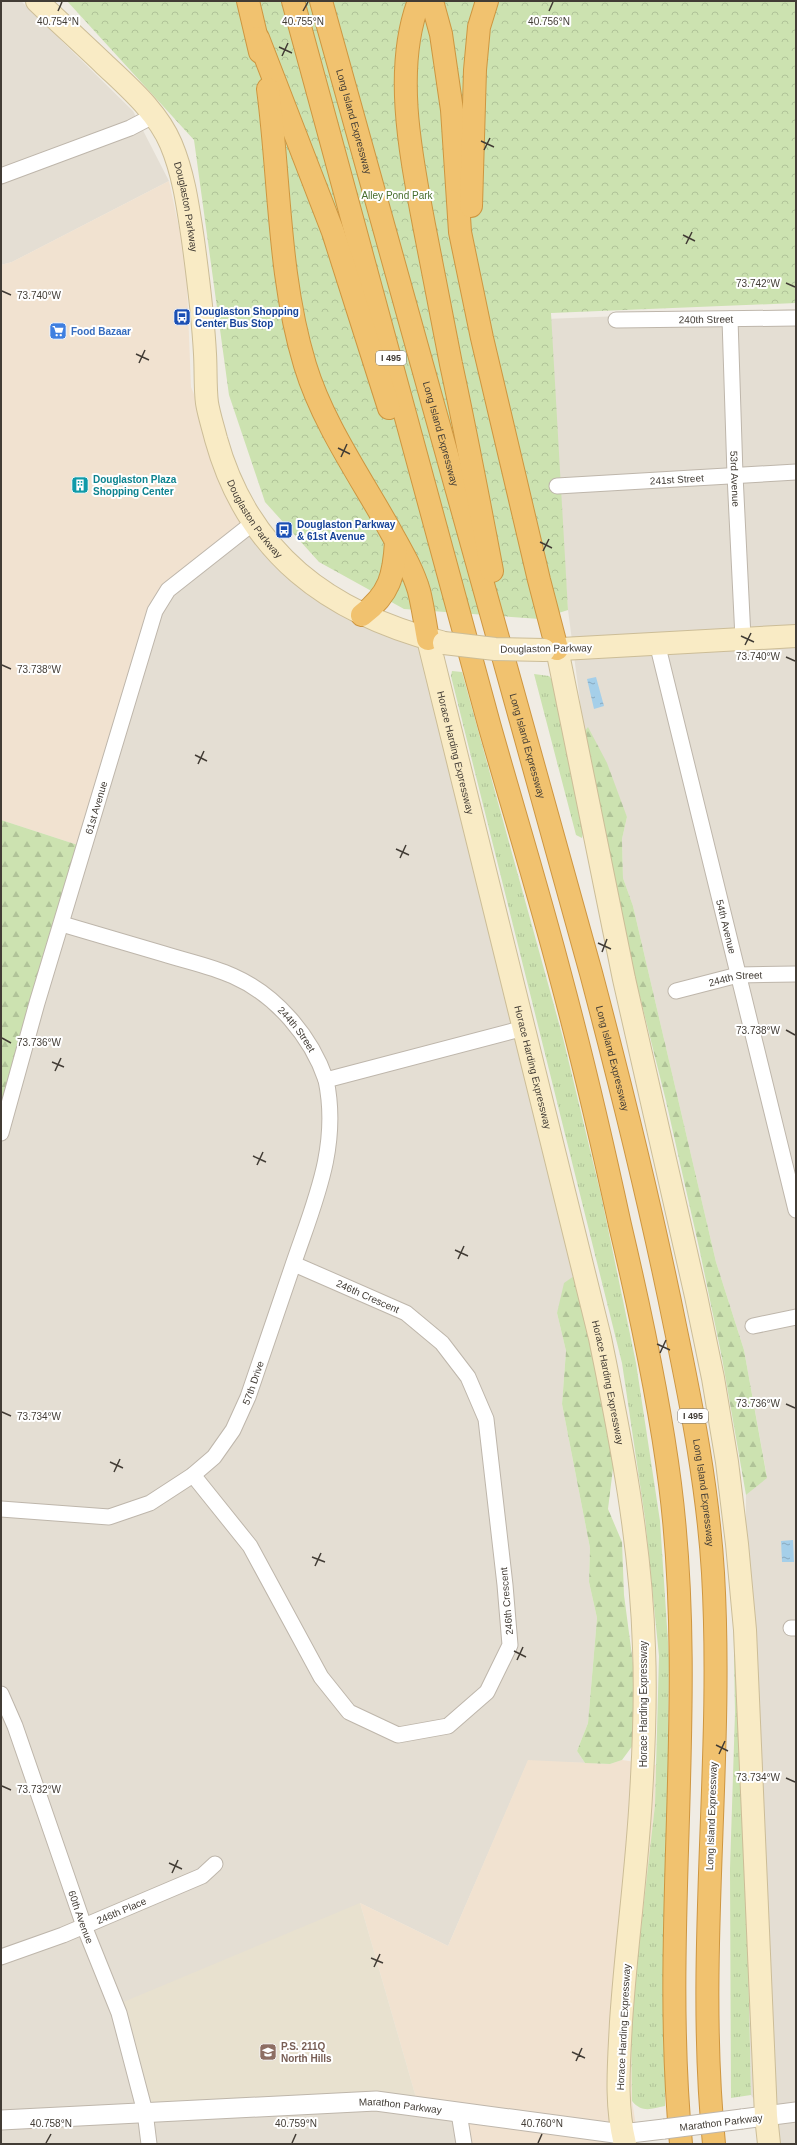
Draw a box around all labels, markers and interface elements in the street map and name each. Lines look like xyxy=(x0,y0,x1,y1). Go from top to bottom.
text: 40.754°N xyxy=(37,16,79,27)
text: 40.755°N xyxy=(282,16,324,27)
text: 40.756°N xyxy=(528,16,570,27)
street label: Long Island Expressway xyxy=(334,68,374,175)
street label: Douglaston Parkway xyxy=(172,160,200,253)
park label: Alley Pond Park xyxy=(361,190,434,201)
text: 73.742°W xyxy=(736,278,781,289)
text: 73.740°W xyxy=(17,290,62,301)
place label: Douglaston Shopping Center Bus Stop xyxy=(195,306,299,329)
bus stop icon: Douglaston Shopping Center Bus Stop xyxy=(172,307,192,327)
street label: 240th Street xyxy=(679,314,734,325)
supermarket icon: Food Bazaar xyxy=(48,321,68,341)
place label: Food Bazaar xyxy=(71,326,131,337)
road number: I 495 xyxy=(376,351,406,365)
street label: Long Island Expressway xyxy=(421,380,461,487)
street label: 53rd Avenue xyxy=(728,451,742,508)
street label: 241st Street xyxy=(650,472,704,487)
place label: Douglaston Plaza Shopping Center xyxy=(93,474,177,497)
building icon: Douglaston Plaza Shopping Center xyxy=(70,475,90,495)
street label: Douglaston Parkway xyxy=(225,478,284,560)
place label: Douglaston Parkway & 61st Avenue xyxy=(297,519,396,542)
bus stop icon: Douglaston Parkway & 61st Avenue xyxy=(274,520,294,540)
street label: Douglaston Parkway xyxy=(500,642,592,655)
text: 73.740°W xyxy=(736,651,781,662)
text: 73.738°W xyxy=(17,664,62,675)
street label: Horace Harding Expressway xyxy=(435,690,476,816)
street label: Long Island Expressway xyxy=(508,692,547,800)
street label: 61st Avenue xyxy=(83,779,110,836)
street label: 54th Avenue xyxy=(714,898,738,955)
street label: 244th Street xyxy=(707,970,763,988)
street label: 244th Street xyxy=(276,1004,317,1054)
street label: Horace Harding Expressway xyxy=(512,1004,553,1130)
street label: Long Island Expressway xyxy=(594,1005,631,1112)
text: 73.738°W xyxy=(736,1025,781,1036)
text: 73.736°W xyxy=(17,1037,62,1048)
street label: 246th Crescent xyxy=(335,1278,401,1315)
street label: Horace Harding Expressway xyxy=(590,1319,626,1446)
street label: 57th Drive xyxy=(240,1359,266,1406)
text: 73.736°W xyxy=(736,1398,781,1409)
road number: I 495 xyxy=(678,1409,708,1423)
text: 73.734°W xyxy=(17,1411,62,1422)
street label: Long Island Expressway xyxy=(691,1438,716,1547)
street label: 246th Crescent xyxy=(498,1566,515,1635)
street label: Horace Harding Expressway xyxy=(638,1641,649,1767)
street label: Long Island Expressway xyxy=(704,1762,719,1870)
text: 73.734°W xyxy=(736,1772,781,1783)
text: 73.732°W xyxy=(17,1784,62,1795)
street label: 60th Avenue xyxy=(66,1889,96,1946)
street label: 246th Place xyxy=(95,1895,148,1926)
street label: Horace Harding Expressway xyxy=(615,1963,632,2091)
place label: P.S. 211Q North Hills xyxy=(281,2041,332,2064)
school or university icon: P.S. 211Q North Hills xyxy=(258,2042,278,2062)
street label: Marathon Parkway xyxy=(359,2096,442,2116)
street label: Marathon Parkway xyxy=(679,2112,763,2133)
text: 40.758°N xyxy=(30,2118,72,2129)
text: 40.759°N xyxy=(275,2118,317,2129)
text: 40.760°N xyxy=(521,2118,563,2129)

